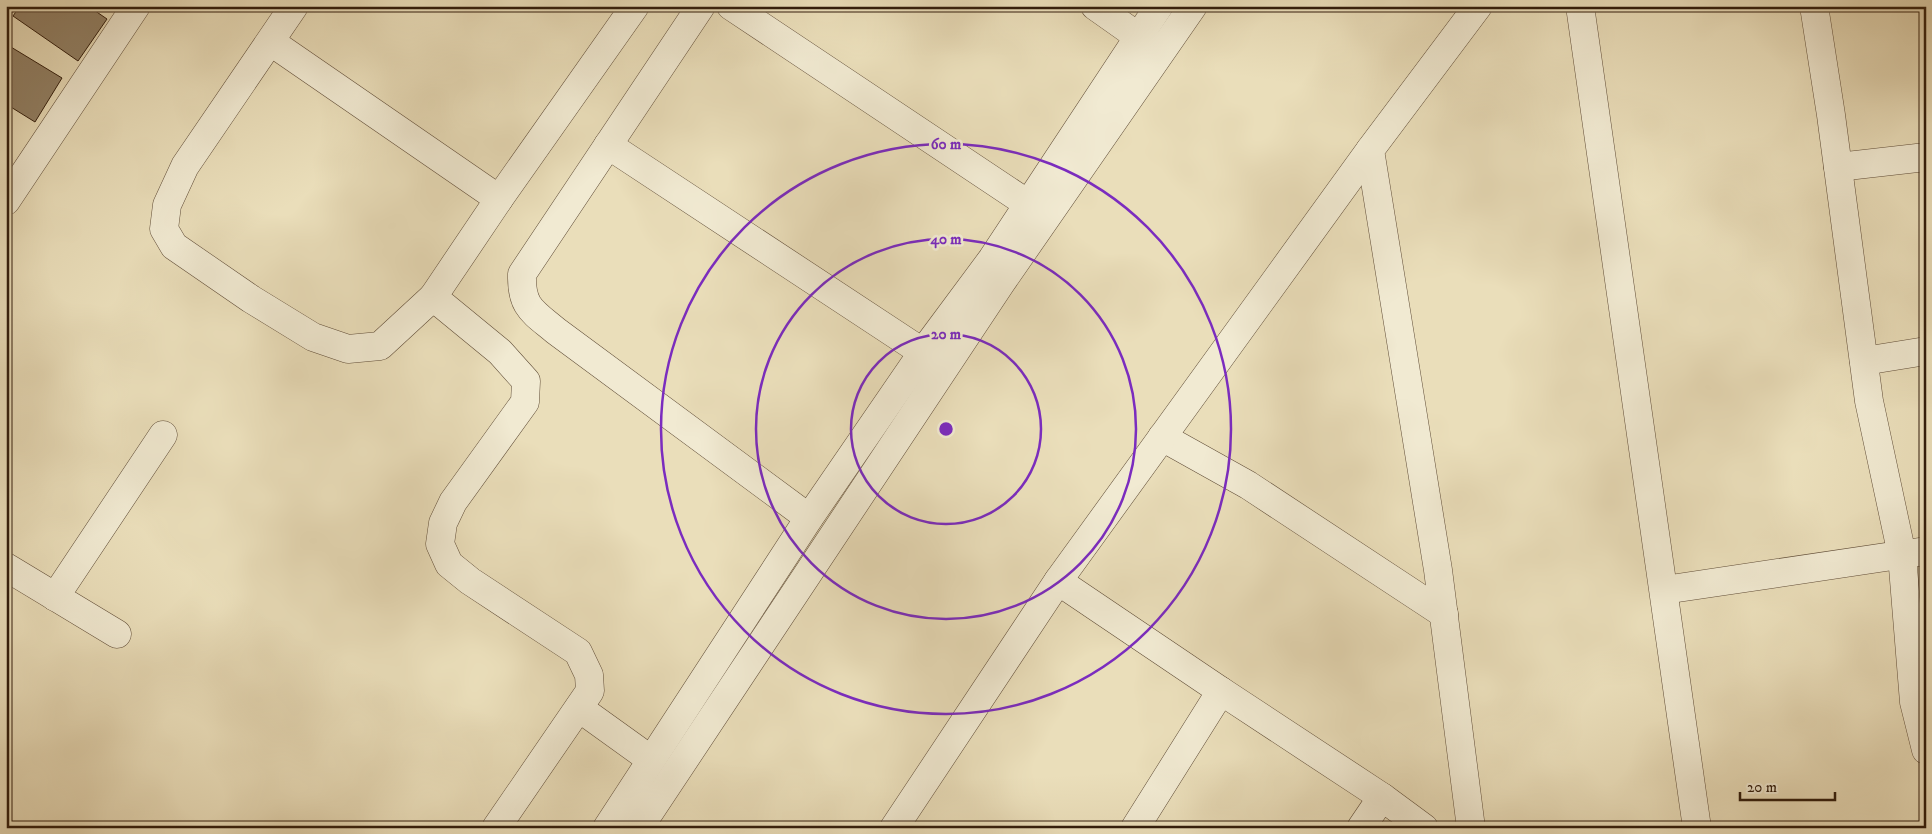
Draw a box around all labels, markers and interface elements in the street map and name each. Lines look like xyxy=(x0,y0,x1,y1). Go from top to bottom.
text: 60 m xyxy=(931,135,962,154)
text: 40 m xyxy=(929,230,962,249)
text: 20 m xyxy=(931,325,962,344)
centre of rings xyxy=(937,420,955,438)
scale bar xyxy=(1740,769,1834,801)
text: 20 m xyxy=(1747,778,1777,797)

